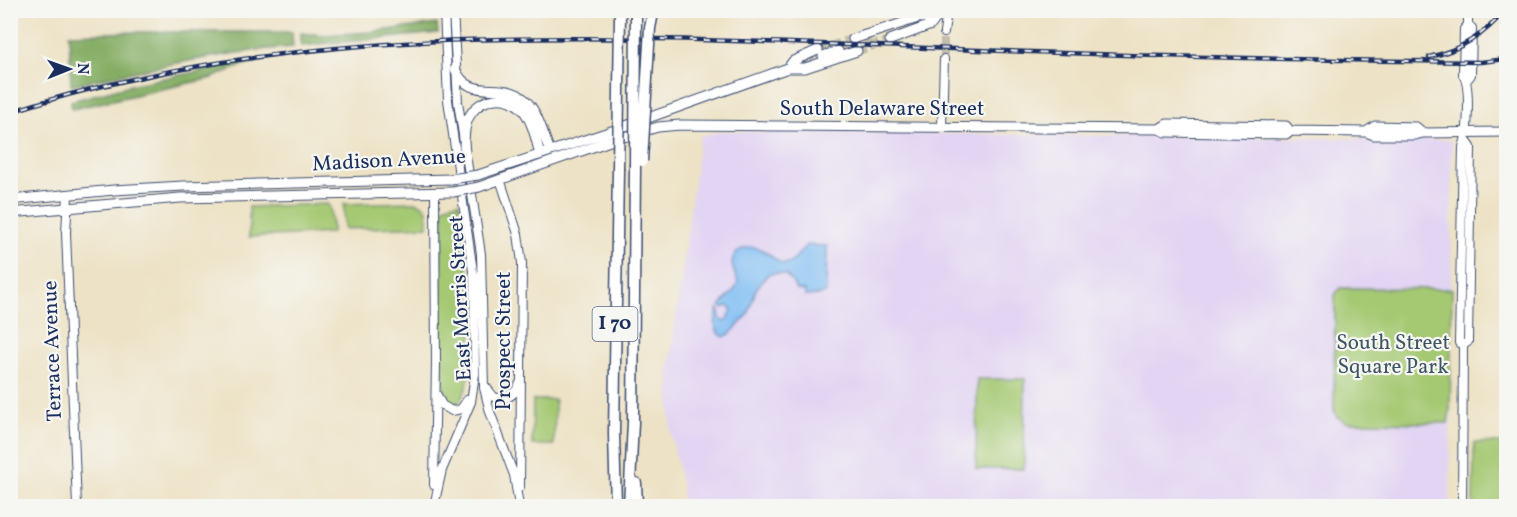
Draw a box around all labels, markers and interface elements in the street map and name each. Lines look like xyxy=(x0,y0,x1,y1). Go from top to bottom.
north arrow xyxy=(39,39,99,99)
text: N xyxy=(71,63,93,75)
street label: South Delaware Street xyxy=(780,95,984,124)
street label: Madison Avenue xyxy=(311,142,467,180)
street label: East Morris Street xyxy=(442,214,480,382)
street label: Prospect Street xyxy=(490,271,519,411)
street label: Terrace Avenue xyxy=(36,280,70,422)
road number: I 70 xyxy=(592,307,638,341)
park label: South Street Square Park xyxy=(1336,329,1450,382)

